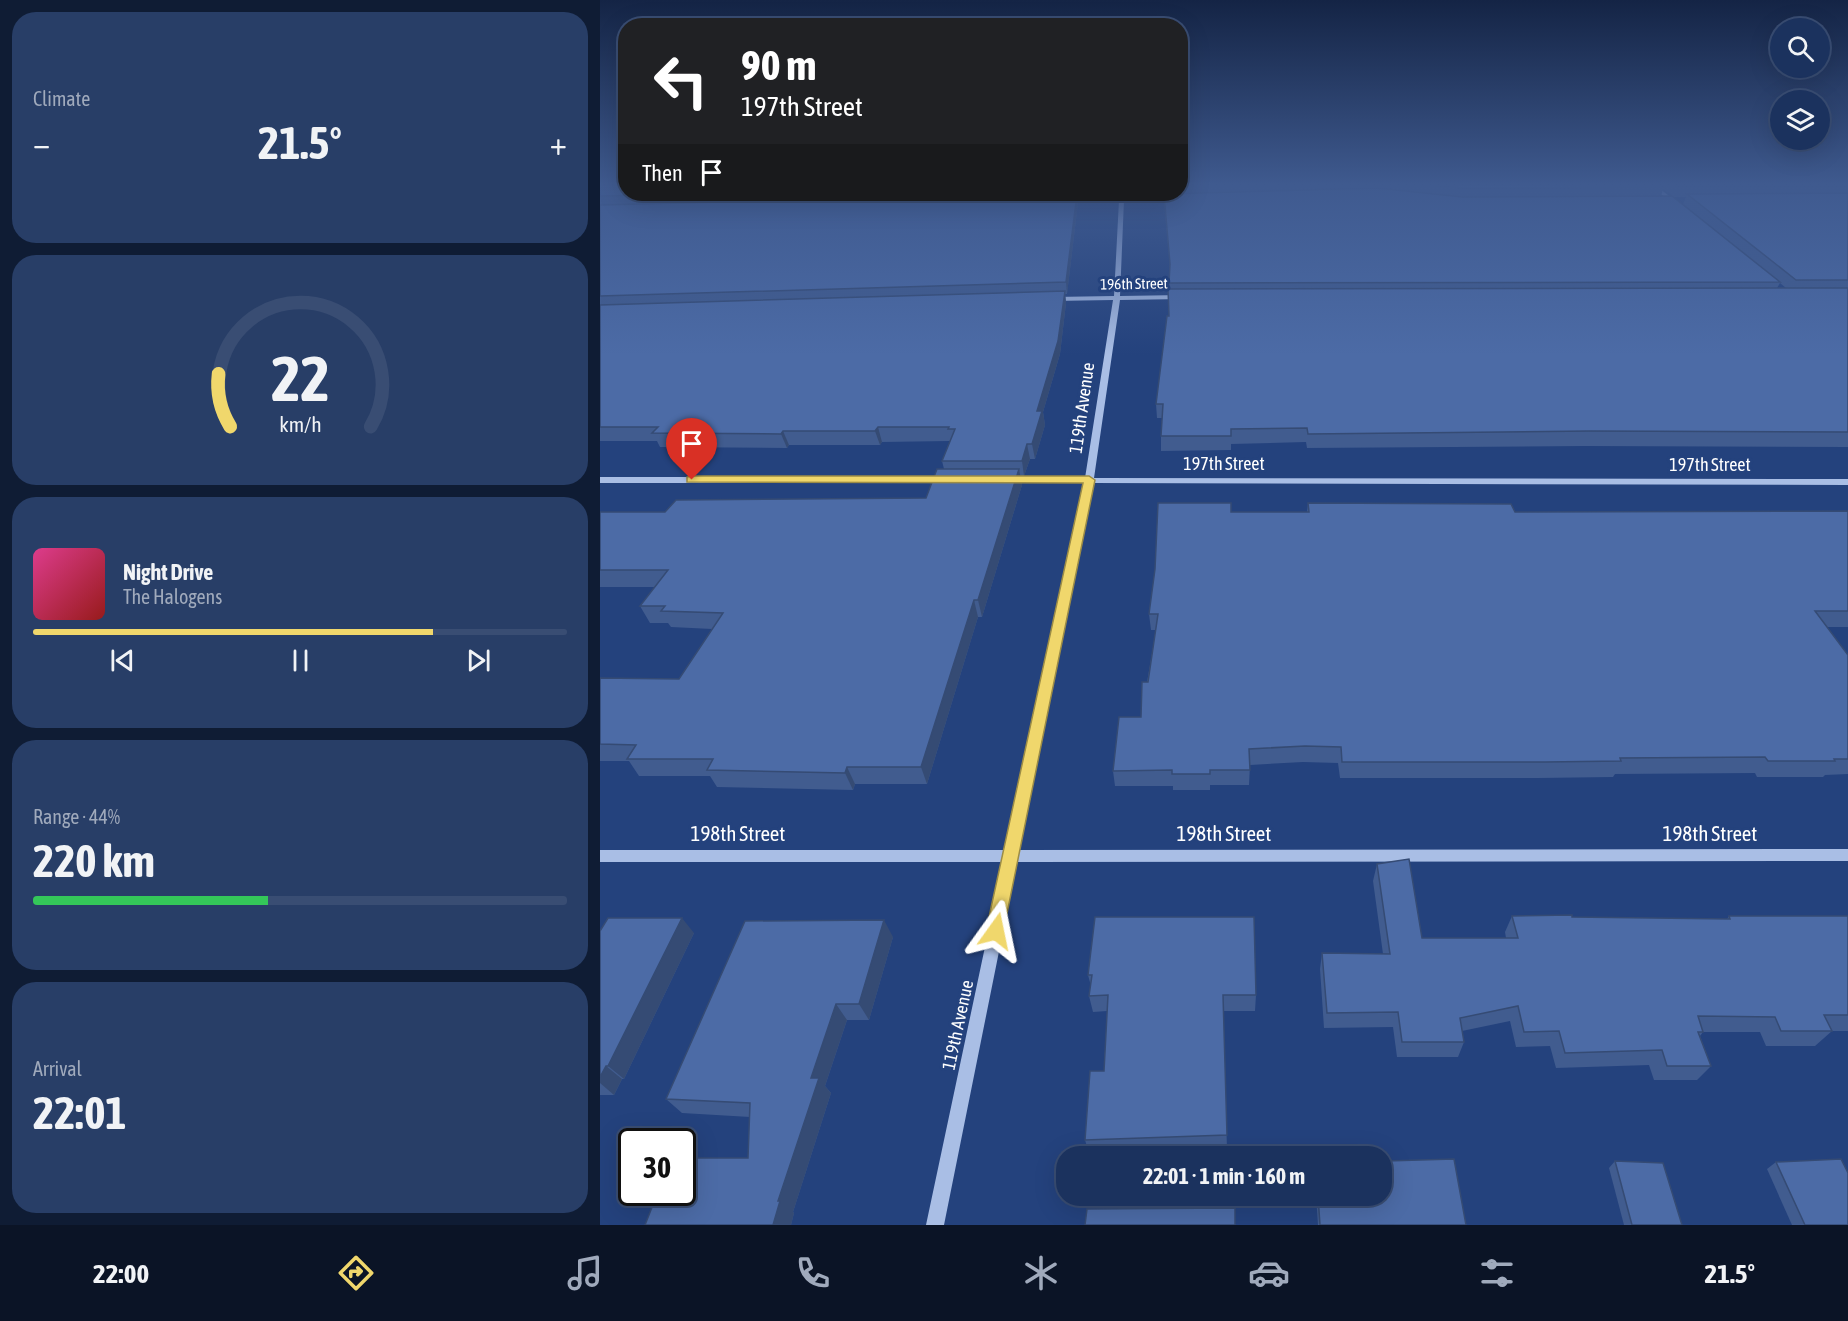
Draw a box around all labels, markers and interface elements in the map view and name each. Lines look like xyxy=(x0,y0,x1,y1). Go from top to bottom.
map controls xyxy=(1770,18,1830,150)
button: search xyxy=(1770,18,1830,78)
text: 90 m xyxy=(741,41,816,89)
icon: left xyxy=(642,42,720,120)
text: Climate xyxy=(33,87,90,110)
button: layers xyxy=(1770,90,1830,150)
text: 197th Street xyxy=(741,91,863,122)
text: 21.5° xyxy=(258,117,342,169)
text: − xyxy=(33,124,50,162)
text: + xyxy=(550,124,567,162)
icon: arrive xyxy=(695,156,728,189)
text: Then xyxy=(642,160,683,186)
street label: 196th Street xyxy=(1100,274,1168,293)
text: 22 xyxy=(271,343,329,414)
street label: 119th Avenue xyxy=(1065,361,1098,455)
text: km/h xyxy=(279,412,321,437)
pin xyxy=(666,418,717,480)
icon: arrive xyxy=(675,427,708,460)
street label: 197th Street xyxy=(1183,453,1265,474)
street label: 197th Street xyxy=(1669,454,1751,475)
text: Night Drive xyxy=(123,559,213,585)
text: The Halogens xyxy=(123,585,222,608)
icon: previous xyxy=(106,644,139,677)
icon: pause xyxy=(284,644,317,677)
icon: next xyxy=(462,644,495,677)
text: Range · 44% xyxy=(33,805,120,828)
street label: 198th Street xyxy=(691,821,785,845)
street label: 198th Street xyxy=(1177,821,1271,845)
street label: 198th Street xyxy=(1663,821,1757,845)
text: 220 km xyxy=(33,835,155,887)
position arrow xyxy=(964,899,1028,963)
street label: 119th Avenue xyxy=(938,978,977,1072)
text: Arrival xyxy=(33,1057,82,1080)
text: 22:01 xyxy=(33,1087,127,1139)
speed limit sign: 30 xyxy=(618,1128,696,1206)
text: 22:01 · 1 min · 160 m xyxy=(1143,1163,1305,1189)
icon: directions xyxy=(335,1252,377,1294)
icon: music xyxy=(564,1252,606,1294)
icon: phone xyxy=(792,1252,834,1294)
icon: climate xyxy=(1020,1252,1062,1294)
icon: car xyxy=(1248,1252,1290,1294)
icon: filters xyxy=(1476,1252,1518,1294)
text: 22:00 xyxy=(93,1258,149,1289)
text: 21.5° xyxy=(1705,1258,1755,1289)

